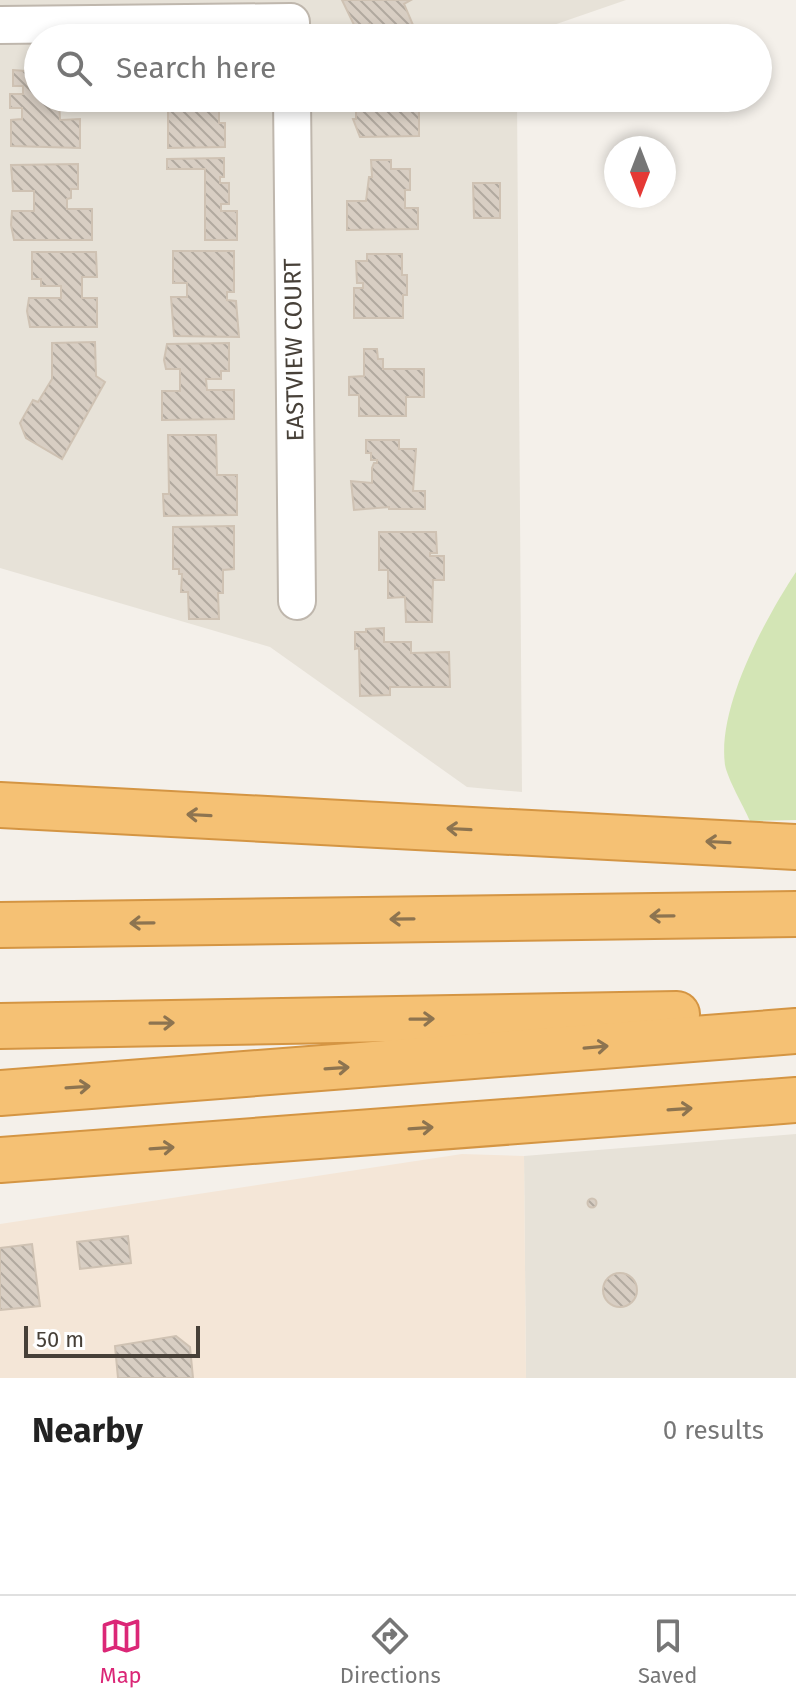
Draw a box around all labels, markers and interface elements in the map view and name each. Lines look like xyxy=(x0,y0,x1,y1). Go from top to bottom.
search box xyxy=(24,24,772,112)
icon: search xyxy=(52,46,96,90)
text: Search here xyxy=(116,50,276,86)
north arrow xyxy=(604,136,676,208)
street label: EASTVIEW COURT xyxy=(278,258,310,442)
one-way arrow xyxy=(186,807,213,822)
one-way arrow xyxy=(446,821,472,836)
one-way arrow xyxy=(705,834,732,849)
one-way arrow xyxy=(649,908,676,924)
one-way arrow xyxy=(389,911,416,927)
one-way arrow xyxy=(129,915,156,931)
one-way arrow xyxy=(408,1011,435,1026)
one-way arrow xyxy=(148,1016,175,1031)
one-way arrow xyxy=(582,1040,609,1055)
one-way arrow xyxy=(323,1060,350,1075)
one-way arrow xyxy=(64,1079,91,1094)
one-way arrow xyxy=(666,1101,693,1116)
one-way arrow xyxy=(407,1121,434,1136)
one-way arrow xyxy=(148,1140,174,1155)
scale bar xyxy=(24,1322,200,1358)
text: 50 m xyxy=(36,1326,84,1353)
text: Nearby xyxy=(32,1410,143,1451)
text: 0 results xyxy=(663,1415,764,1446)
tab: Map xyxy=(99,1614,143,1689)
tab: Directions xyxy=(340,1614,441,1689)
tab: Saved xyxy=(638,1614,697,1689)

